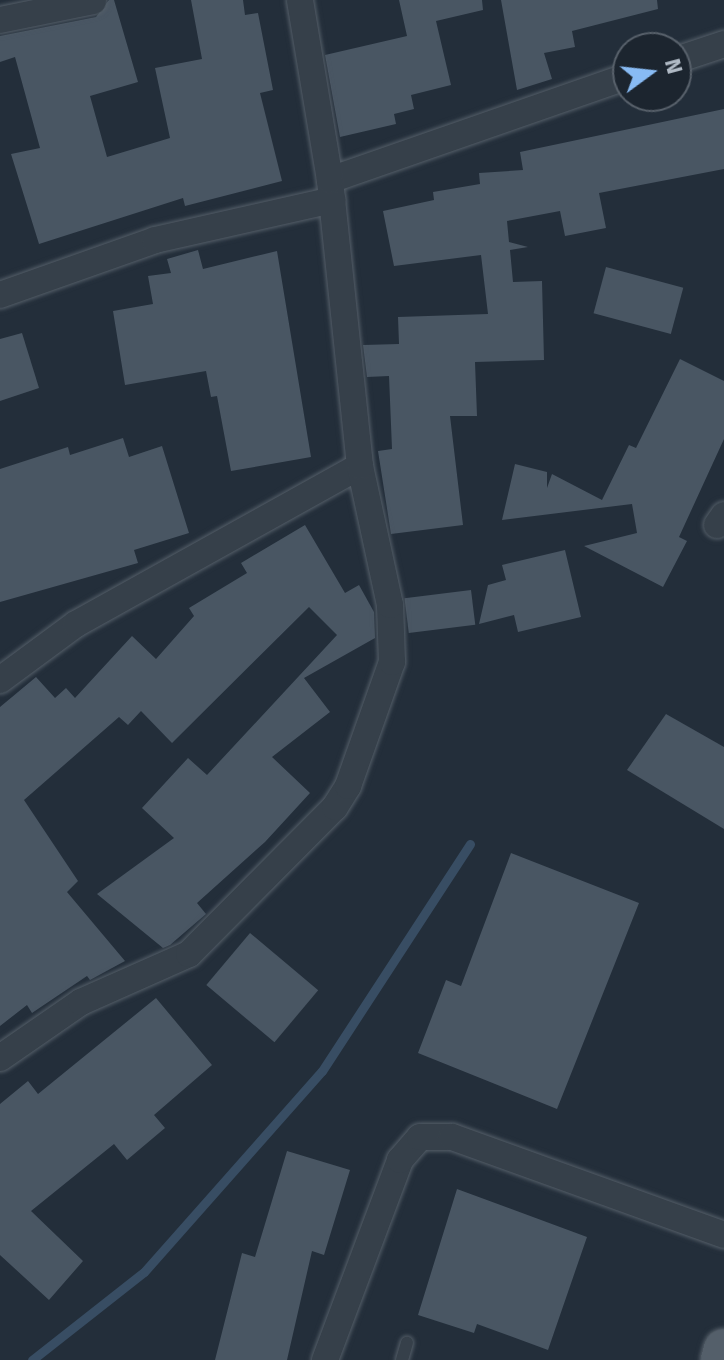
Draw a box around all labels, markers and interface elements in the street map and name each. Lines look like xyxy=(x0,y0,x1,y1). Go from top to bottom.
north arrow xyxy=(612,32,692,112)
text: N xyxy=(659,56,689,77)

